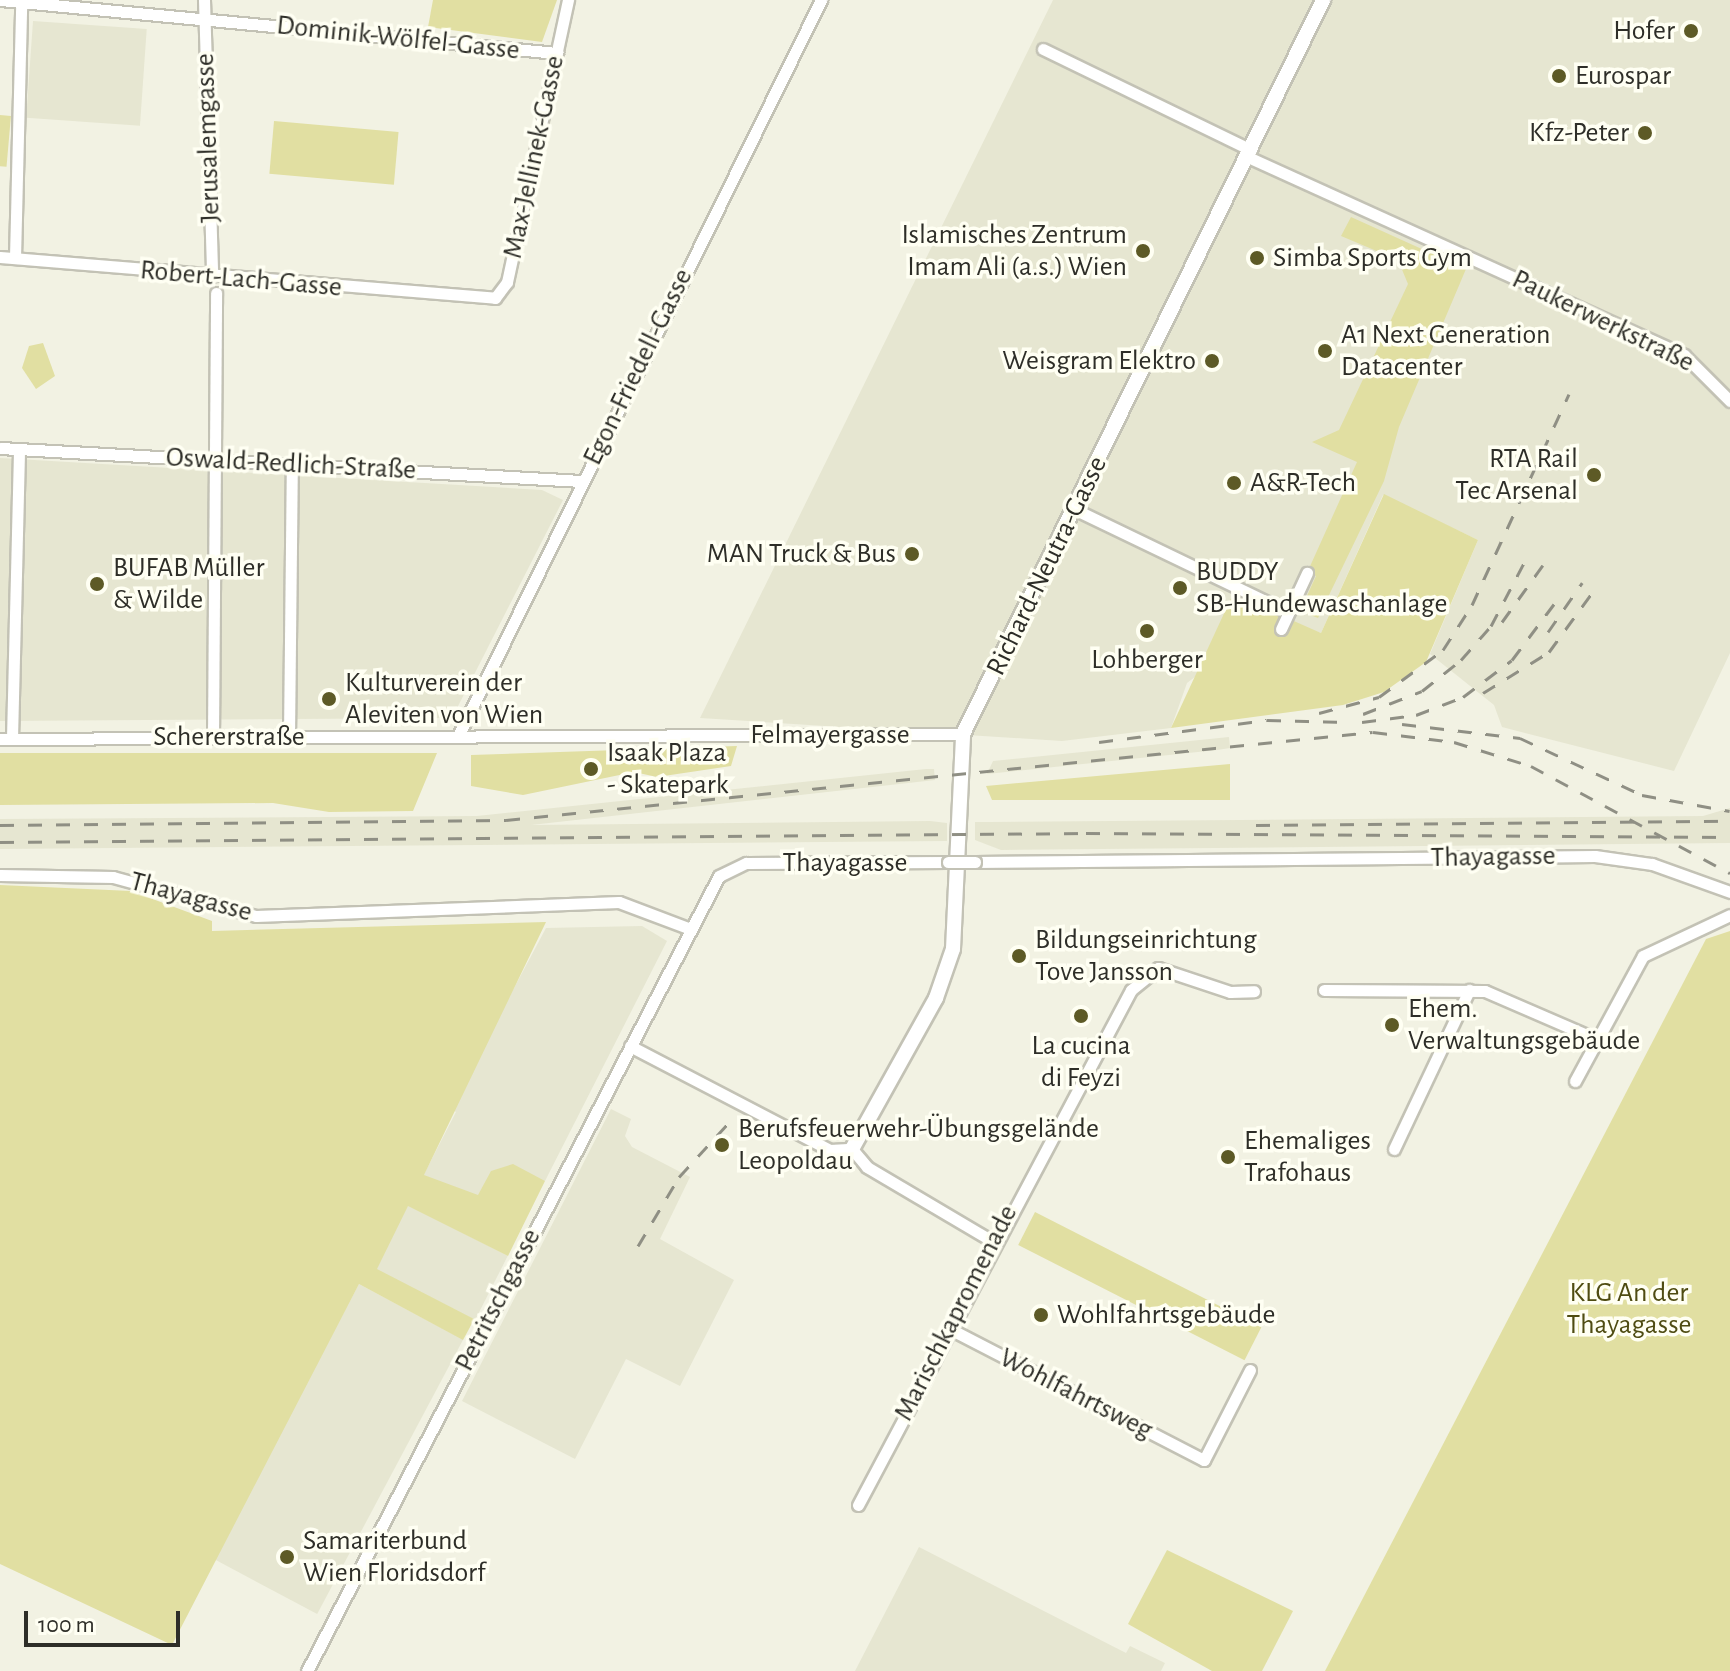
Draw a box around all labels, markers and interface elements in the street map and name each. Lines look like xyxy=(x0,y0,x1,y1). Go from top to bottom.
street label: Dominik-Wölfel-Gasse xyxy=(275,9,521,67)
place label: Hofer xyxy=(1613,14,1675,48)
marker: Hofer xyxy=(1682,22,1700,40)
street label: Jerusalemgasse xyxy=(188,53,228,223)
street label: Max-Jellinek-Gasse xyxy=(496,53,572,261)
place label: Eurospar xyxy=(1575,59,1671,93)
marker: Eurospar xyxy=(1550,67,1568,85)
place label: Kfz-Peter xyxy=(1529,116,1629,150)
marker: Kfz-Peter xyxy=(1636,124,1654,142)
place label: Islamisches Zentrum Imam Ali (a.s.) Wien xyxy=(902,218,1127,284)
place label: Simba Sports Gym xyxy=(1273,241,1472,275)
marker: Islamisches Zentrum Imam Ali (a.s.) Wien xyxy=(1134,242,1152,260)
marker: Simba Sports Gym xyxy=(1248,249,1266,267)
street label: Robert-Lach-Gasse xyxy=(139,253,343,305)
street label: Paukerwerkstraße xyxy=(1507,262,1699,380)
street label: Egon-Friedell-Gasse xyxy=(576,263,700,471)
place label: A1 Next Generation Datacenter xyxy=(1341,318,1550,384)
marker: A1 Next Generation Datacenter xyxy=(1316,342,1334,360)
place label: Weisgram Elektro xyxy=(1002,344,1196,378)
marker: Weisgram Elektro xyxy=(1203,352,1221,370)
street label: Oswald-Redlich-Straße xyxy=(165,441,417,487)
place label: RTA Rail Tec Arsenal xyxy=(1455,442,1578,508)
street label: Richard-Neutra-Gasse xyxy=(979,451,1115,681)
place label: A&R-Tech xyxy=(1250,466,1356,500)
marker: RTA Rail Tec Arsenal xyxy=(1585,466,1603,484)
marker: A&R-Tech xyxy=(1225,474,1243,492)
place label: MAN Truck & Bus xyxy=(707,537,896,571)
marker: MAN Truck & Bus xyxy=(903,545,921,563)
place label: BUFAB Müller & Wilde xyxy=(113,551,264,617)
place label: BUDDY SB-Hundewaschanlage xyxy=(1196,555,1447,621)
marker: BUFAB Müller & Wilde xyxy=(88,575,106,593)
marker: BUDDY SB-Hundewaschanlage xyxy=(1171,579,1189,597)
marker: Lohberger xyxy=(1138,622,1156,640)
place label: Lohberger xyxy=(1091,643,1203,677)
place label: Kulturverein der Aleviten von Wien xyxy=(345,666,543,732)
marker: Kulturverein der Aleviten von Wien xyxy=(320,690,338,708)
street label: Felmayergasse xyxy=(750,718,910,752)
street label: Schererstraße xyxy=(153,720,305,754)
place label: Isaak Plaza - Skatepark xyxy=(607,736,728,802)
marker: Isaak Plaza - Skatepark xyxy=(582,760,600,778)
street label: Thayagasse xyxy=(1430,839,1556,875)
street label: Thayagasse xyxy=(783,846,907,880)
street label: Thayagasse xyxy=(126,865,256,929)
place label: Bildungseinrichtung Tove Jansson xyxy=(1035,923,1257,989)
marker: Bildungseinrichtung Tove Jansson xyxy=(1010,947,1028,965)
place label: Ehem. Verwaltungsgebäude xyxy=(1408,992,1640,1058)
marker: La cucina di Feyzi xyxy=(1072,1007,1090,1025)
marker: Ehem. Verwaltungsgebäude xyxy=(1383,1016,1401,1034)
place label: La cucina di Feyzi xyxy=(1031,1029,1131,1095)
place label: Berufsfeuerwehr-Übungsgelände Leopoldau xyxy=(738,1112,1099,1178)
place label: Ehemaliges Trafohaus xyxy=(1244,1124,1371,1190)
marker: Berufsfeuerwehr-Übungsgelände Leopoldau xyxy=(713,1136,731,1154)
marker: Ehemaliges Trafohaus xyxy=(1219,1148,1237,1166)
street label: Marischkapromenade xyxy=(887,1199,1025,1427)
street label: Petritschgasse xyxy=(448,1223,548,1377)
park label: KLG An der Thayagasse xyxy=(1567,1276,1691,1342)
place label: Wohlfahrtsgebäude xyxy=(1057,1298,1275,1332)
marker: Wohlfahrtsgebäude xyxy=(1032,1306,1050,1324)
street label: Wohlfahrtsweg xyxy=(994,1341,1158,1447)
place label: Samariterbund Wien Floridsdorf xyxy=(303,1524,485,1590)
marker: Samariterbund Wien Floridsdorf xyxy=(278,1548,296,1566)
scale bar xyxy=(28,1595,184,1645)
text: 100 m xyxy=(38,1613,95,1637)

